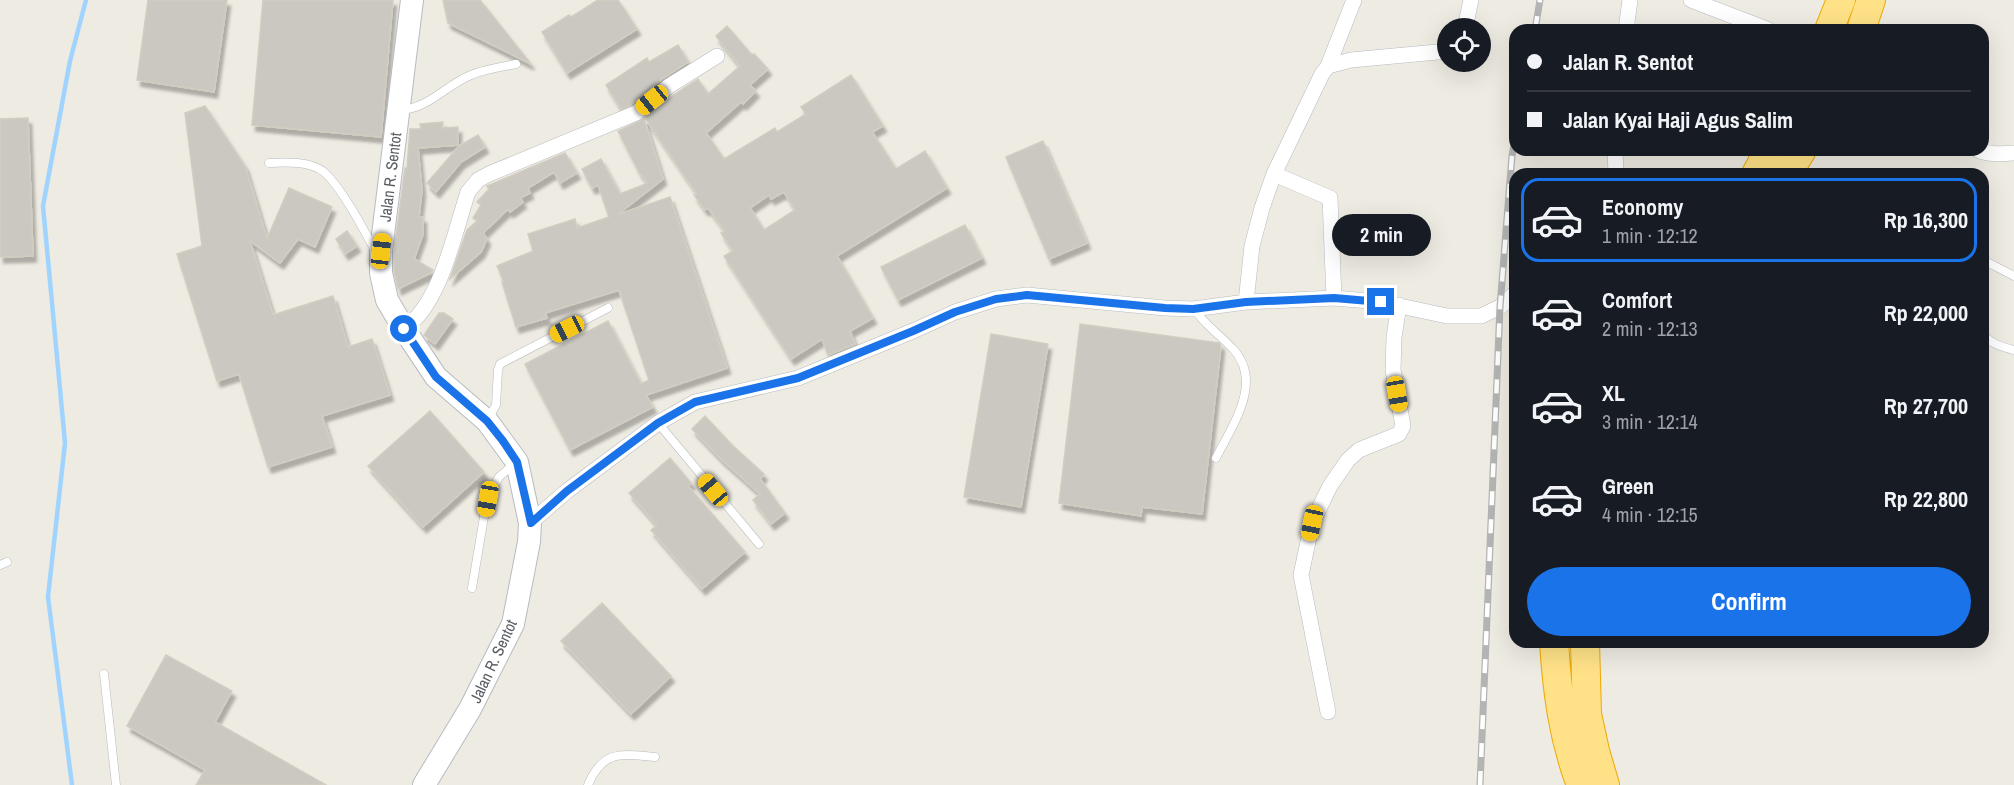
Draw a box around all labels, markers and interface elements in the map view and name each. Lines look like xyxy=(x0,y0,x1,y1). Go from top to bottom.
map controls xyxy=(1437,18,1491,72)
button: locate xyxy=(1437,18,1491,72)
text: Jalan R. Sentot xyxy=(1563,47,1693,77)
car xyxy=(632,82,672,118)
text: Jalan Kyai Haji Agus Salim xyxy=(1563,105,1793,135)
street label: Jalan R. Sentot xyxy=(374,131,406,223)
text: Economy xyxy=(1602,192,1683,222)
icon: car xyxy=(1530,193,1584,247)
text: Rp 16,300 xyxy=(1884,205,1968,235)
callout: 2 min xyxy=(1332,215,1430,257)
text: 2 min xyxy=(1360,221,1403,248)
text: 1 min · 12:12 xyxy=(1602,222,1698,249)
car xyxy=(370,232,392,270)
text: Comfort xyxy=(1602,285,1672,315)
icon: car xyxy=(1530,286,1584,340)
route end xyxy=(1367,288,1394,315)
text: Rp 22,000 xyxy=(1884,298,1968,328)
car xyxy=(547,313,587,345)
route start xyxy=(390,315,417,342)
text: 2 min · 12:13 xyxy=(1602,315,1698,342)
car xyxy=(1385,375,1409,413)
text: XL xyxy=(1602,378,1625,408)
icon: car xyxy=(1530,379,1584,433)
text: Rp 27,700 xyxy=(1884,391,1968,421)
text: 3 min · 12:14 xyxy=(1602,408,1698,435)
car xyxy=(695,470,731,510)
text: Green xyxy=(1602,471,1654,501)
icon: car xyxy=(1530,472,1584,526)
car xyxy=(476,480,500,518)
text: Rp 22,800 xyxy=(1884,484,1968,514)
text: 4 min · 12:15 xyxy=(1602,501,1698,528)
car xyxy=(1299,504,1325,542)
button: Confirm xyxy=(1527,567,1971,636)
street label: Jalan R. Sentot xyxy=(464,615,522,706)

